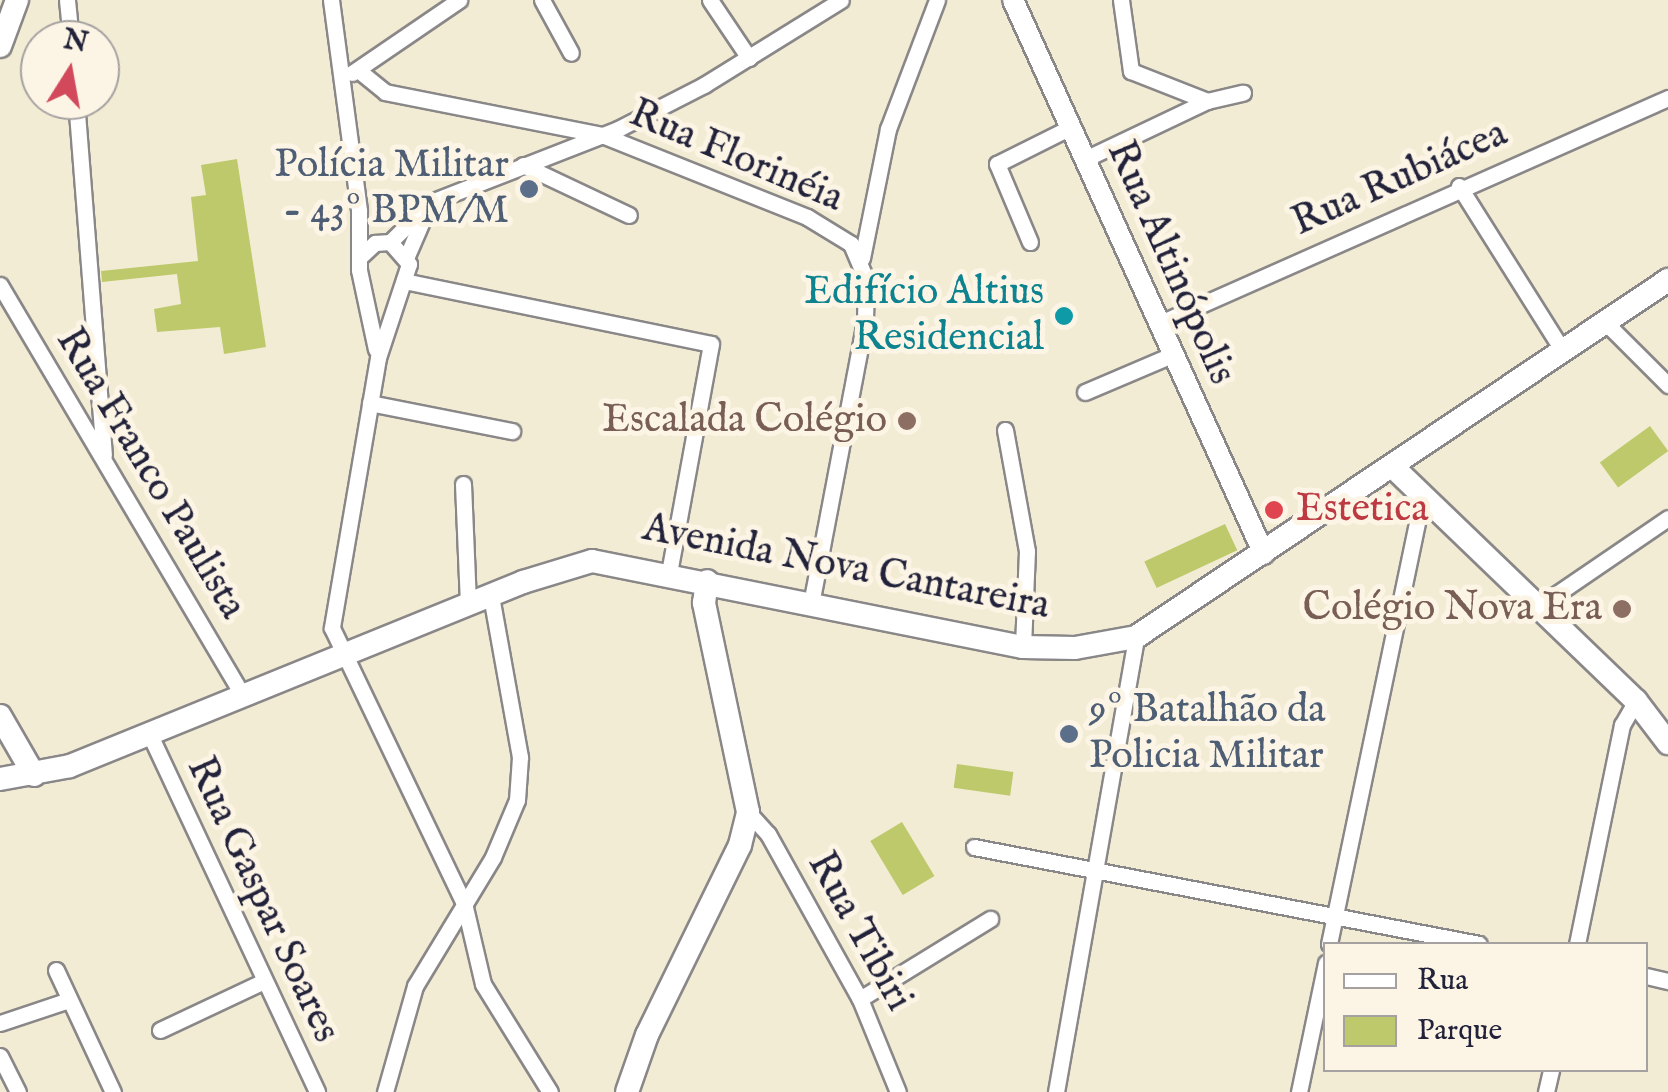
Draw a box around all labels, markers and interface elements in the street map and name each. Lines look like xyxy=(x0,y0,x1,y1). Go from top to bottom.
north arrow xyxy=(20,20,120,120)
text: N xyxy=(60,23,91,62)
street label: Rua Florinéia xyxy=(622,90,850,224)
street label: Rua Rubiácea xyxy=(1285,110,1515,248)
street label: Rua Altinópolis xyxy=(1095,134,1245,392)
place label: Polícia Militar - 43º BPM/M xyxy=(274,142,509,236)
marker: Polícia Militar - 43º BPM/M xyxy=(518,178,540,200)
place label: Edifício Altius Residencial xyxy=(804,269,1044,363)
marker: Edifício Altius Residencial xyxy=(1053,305,1075,327)
street label: Rua Franco Paulista xyxy=(44,320,256,628)
place label: Escalada Colégio xyxy=(602,397,887,445)
marker: Escalada Colégio xyxy=(896,410,918,432)
place label: Estetica xyxy=(1296,486,1429,534)
marker: Estetica xyxy=(1261,497,1287,523)
street label: Avenida Nova Cantareira xyxy=(639,505,1053,631)
place label: Colégio Nova Era xyxy=(1302,585,1602,633)
marker: Colégio Nova Era xyxy=(1611,598,1633,620)
place label: 9º Batalhão da Policia Militar xyxy=(1089,687,1326,781)
marker: 9º Batalhão da Policia Militar xyxy=(1058,723,1080,745)
street label: Rua Gaspar Soares xyxy=(175,750,349,1050)
street label: Rua Tibiri xyxy=(796,844,922,1020)
legend xyxy=(1323,942,1648,1072)
text: Rua xyxy=(1417,962,1468,1000)
text: Parque xyxy=(1417,1012,1502,1050)

